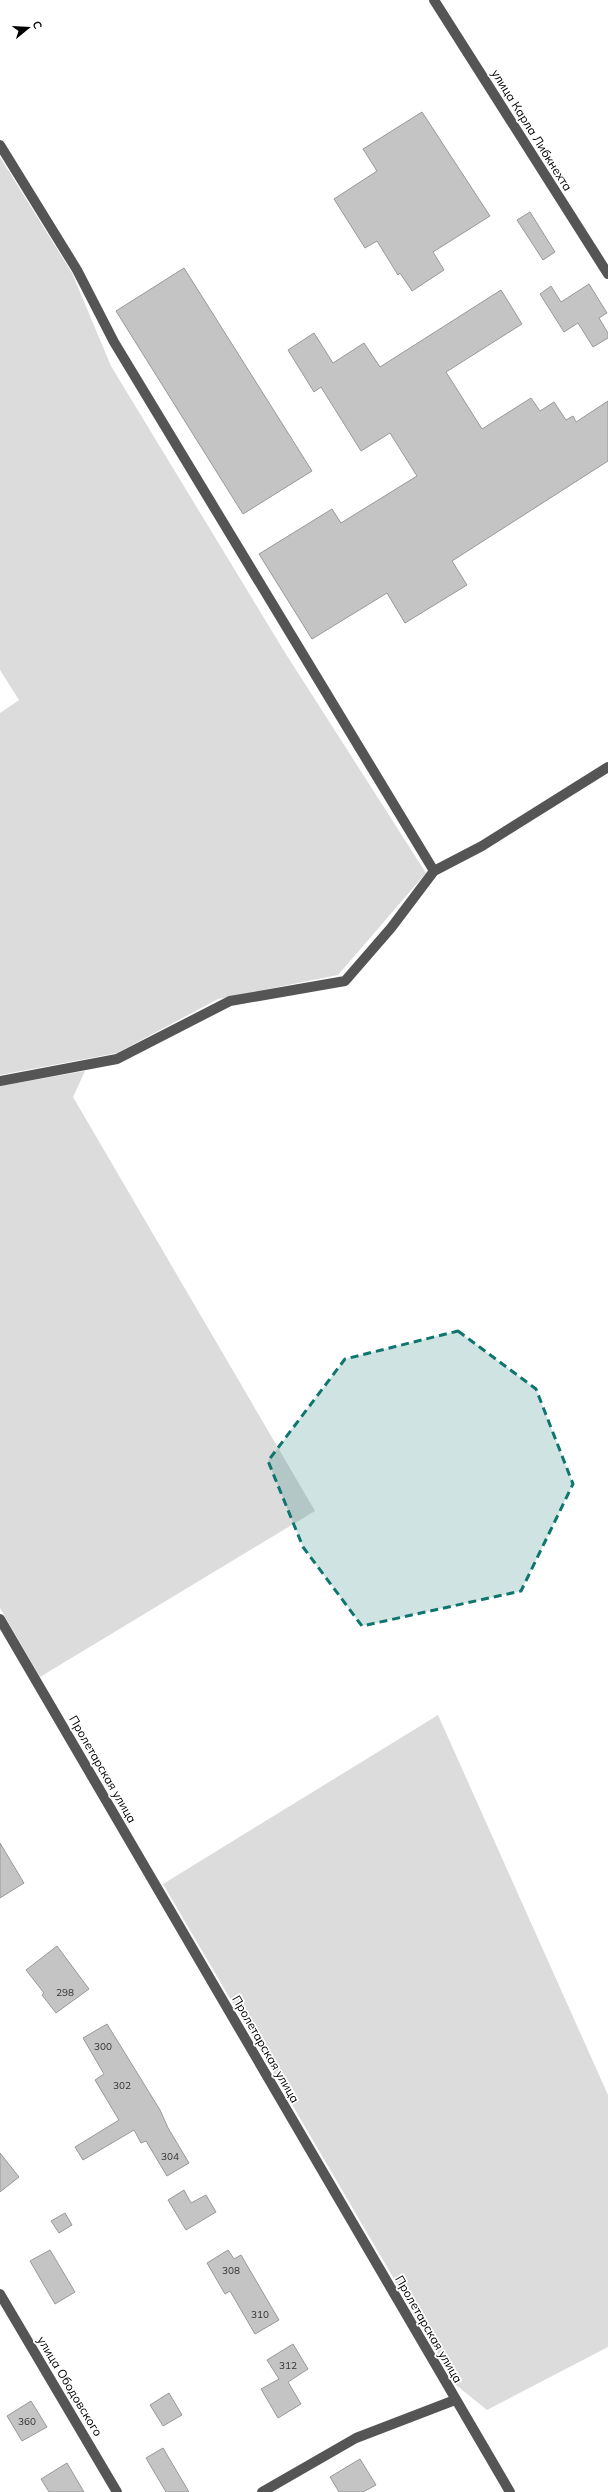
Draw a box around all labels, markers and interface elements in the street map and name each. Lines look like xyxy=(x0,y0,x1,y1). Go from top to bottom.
north arrow xyxy=(8,8,48,48)
text: С xyxy=(30,19,45,31)
street label: улица Карла Либкнехта xyxy=(488,66,576,194)
street label: Пролетарская улица xyxy=(66,1713,140,1825)
house number: 298 xyxy=(56,1986,74,1999)
street label: Пролетарская улица xyxy=(229,1993,303,2105)
house number: 300 xyxy=(94,2040,112,2053)
house number: 302 xyxy=(113,2079,131,2092)
house number: 304 xyxy=(161,2150,179,2163)
house number: 308 xyxy=(222,2264,240,2277)
street label: Пролетарская улица xyxy=(392,2273,466,2385)
house number: 310 xyxy=(251,2308,269,2321)
street label: улица Ободовского xyxy=(34,2333,106,2439)
house number: 312 xyxy=(279,2359,297,2372)
house number: 360 xyxy=(18,2415,36,2428)

